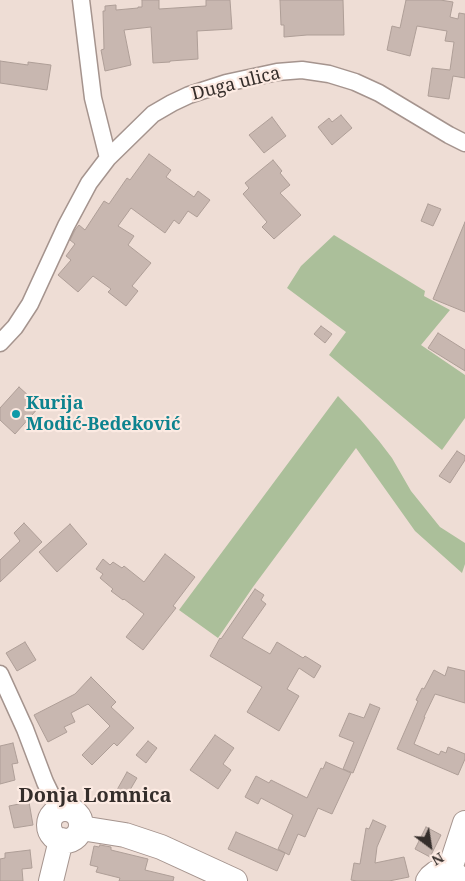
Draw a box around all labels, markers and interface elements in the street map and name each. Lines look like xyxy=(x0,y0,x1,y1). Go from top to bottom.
street label: Duga ulica xyxy=(189,63,283,105)
place label: Kurija Modić-Bedeković xyxy=(26,393,181,436)
marker: Kurija Modić-Bedeković xyxy=(10,408,22,420)
district label: Donja Lomnica xyxy=(18,784,172,808)
north arrow xyxy=(405,821,455,871)
text: N xyxy=(428,848,448,870)

